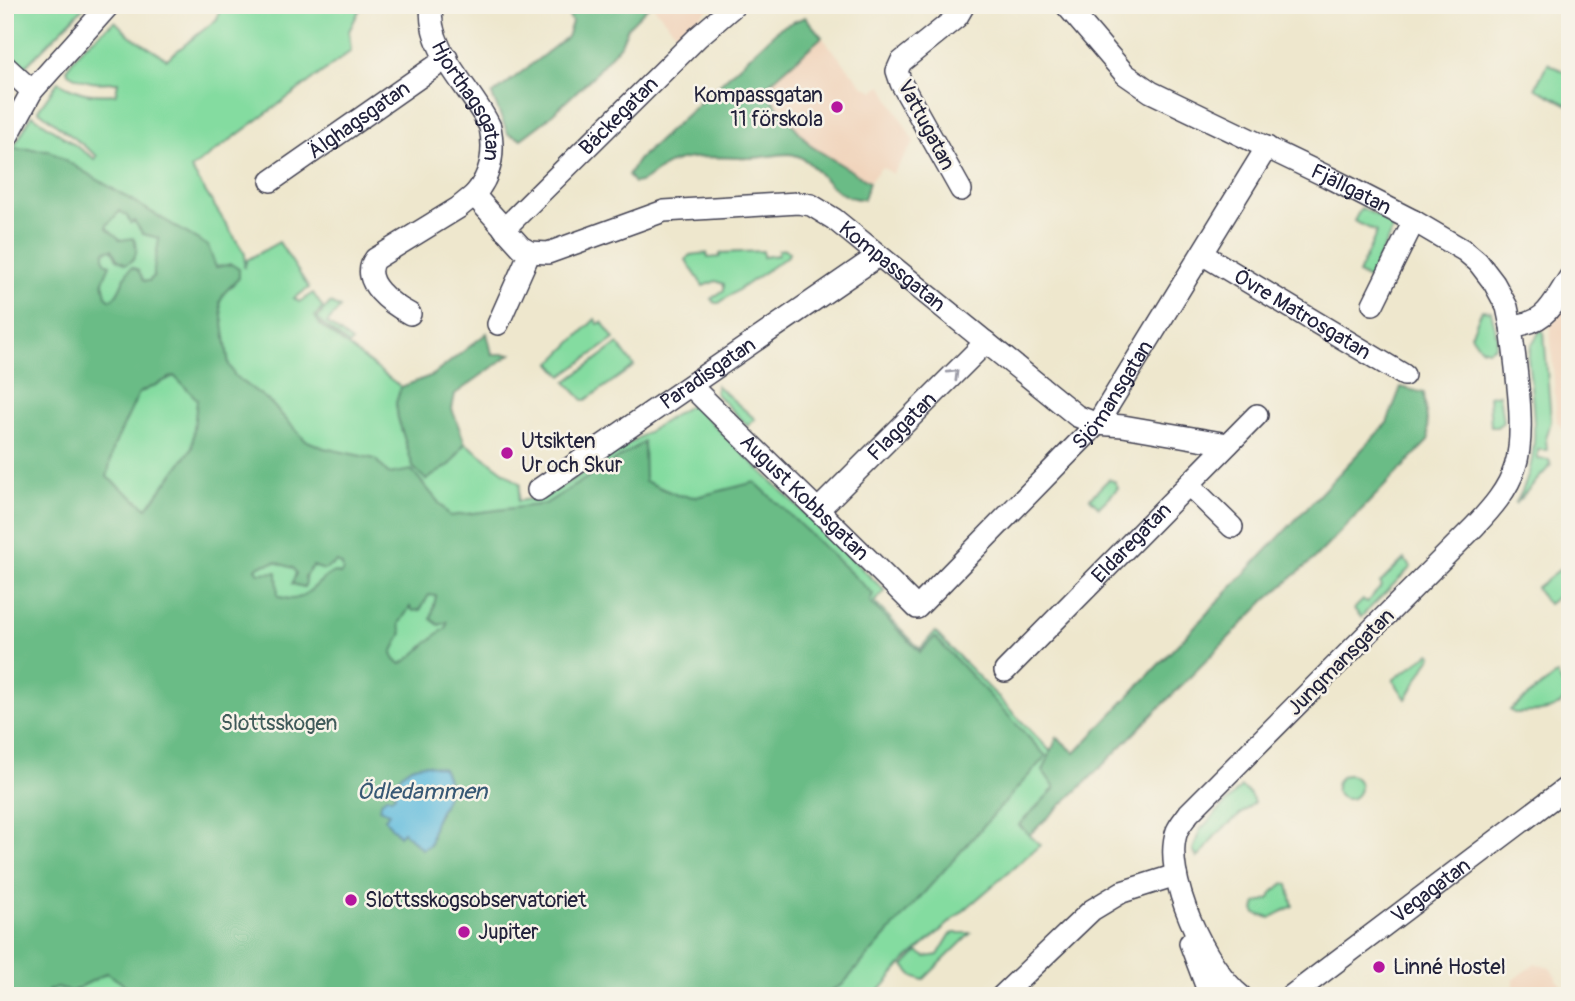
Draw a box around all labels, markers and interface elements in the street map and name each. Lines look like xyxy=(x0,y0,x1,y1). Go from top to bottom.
street label: Hjorthagsgatan xyxy=(425,36,506,162)
street label: Bäckegatan xyxy=(573,71,664,161)
street label: Älghagsgatan xyxy=(302,75,415,165)
street label: Vattugatan xyxy=(891,75,961,175)
place label: Kompassgatan 11 förskola xyxy=(693,82,823,133)
marker: Kompassgatan 11 förskola xyxy=(829,99,845,115)
street label: Fjällgatan xyxy=(1307,157,1396,221)
street label: Kompassgatan xyxy=(833,215,951,318)
street label: Övre Matrosgatan xyxy=(1229,263,1376,366)
street label: Paradisgatan xyxy=(655,331,761,416)
street label: Sjömansgatan xyxy=(1066,335,1159,455)
one-way arrow xyxy=(945,370,958,383)
street label: Flaggatan xyxy=(861,386,942,467)
place label: Utsikten Ur och Skur xyxy=(521,428,623,479)
street label: August Kobbsgatan xyxy=(734,428,875,566)
marker: Utsikten Ur och Skur xyxy=(499,445,515,461)
street label: Eldaregatan xyxy=(1086,497,1177,589)
street label: Jungmansgatan xyxy=(1282,603,1400,721)
park label: Slottsskogen xyxy=(221,710,337,737)
water label: Ödledammen xyxy=(357,777,488,806)
street label: Vegagatan xyxy=(1386,852,1476,929)
place label: Slottsskogsobservatoriet xyxy=(365,887,587,914)
marker: Slottsskogsobservatoriet xyxy=(343,892,359,908)
place label: Jupiter xyxy=(478,919,539,946)
marker: Jupiter xyxy=(456,924,472,940)
place label: Linné Hostel xyxy=(1393,954,1506,981)
marker: Linné Hostel xyxy=(1371,959,1387,975)

